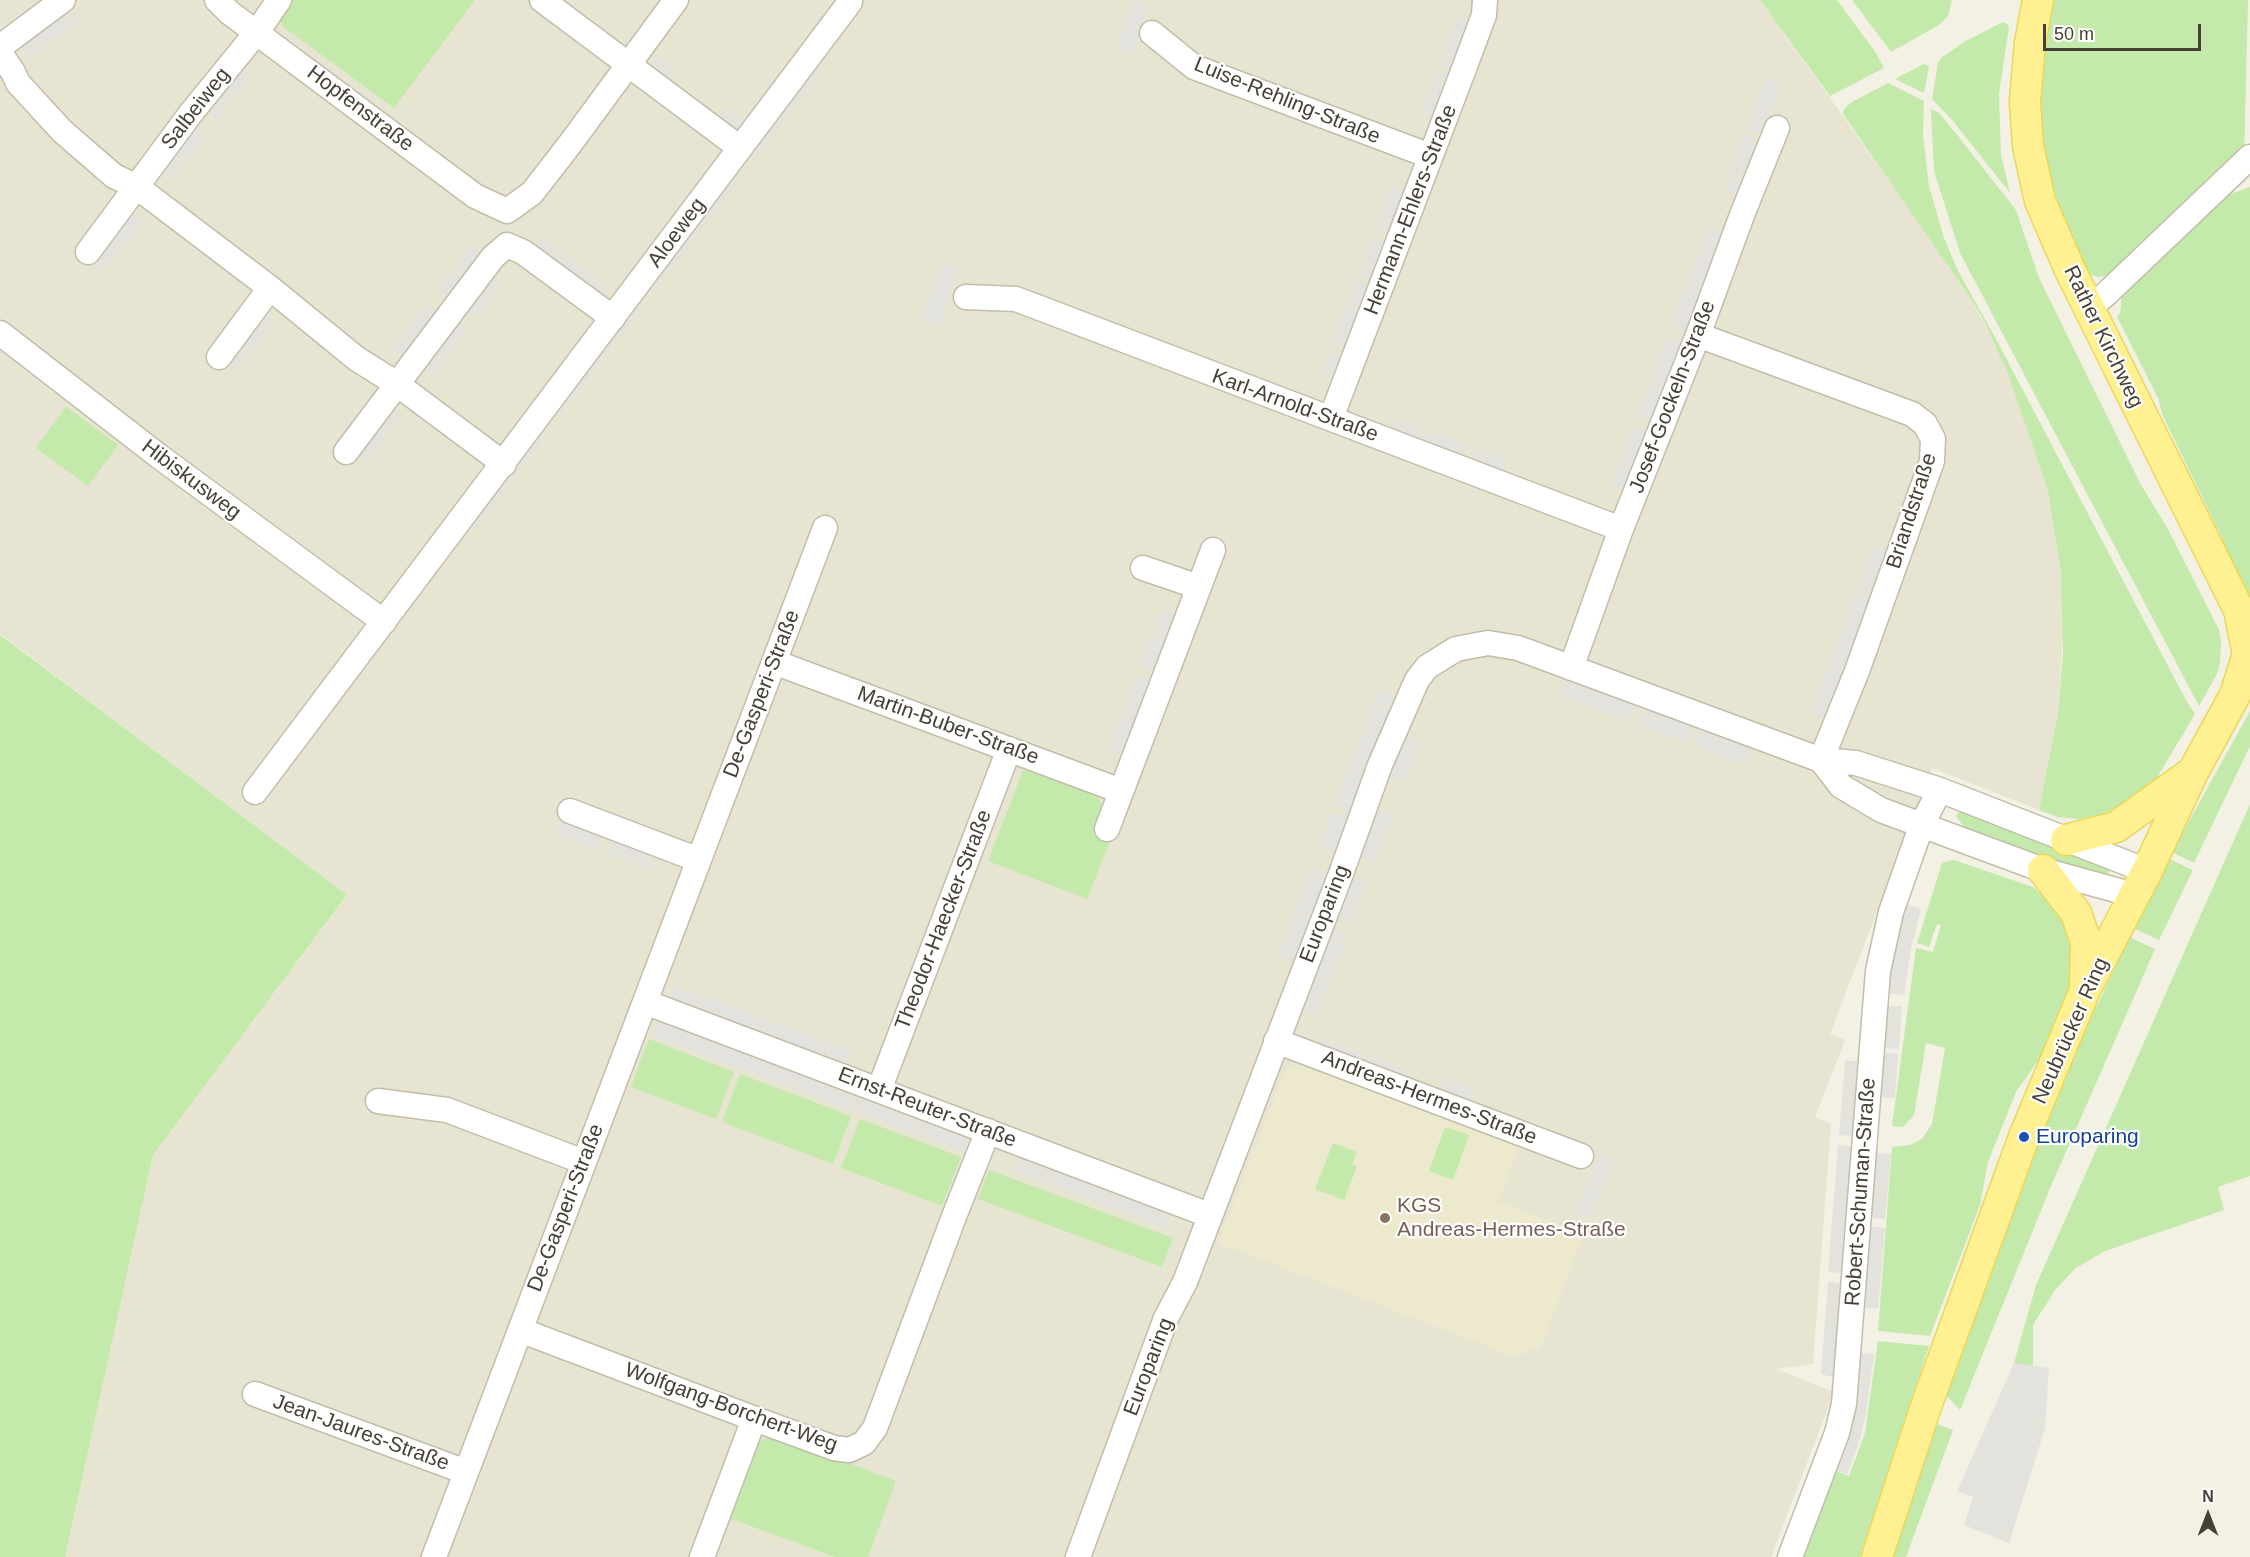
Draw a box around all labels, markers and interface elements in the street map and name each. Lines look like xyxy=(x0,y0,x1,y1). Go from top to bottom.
scale bar xyxy=(2046,12,2204,50)
text: 50 m xyxy=(2054,24,2094,44)
street label: Luise-Rehling-Straße xyxy=(1190,52,1384,150)
street label: Hopfenstraße xyxy=(302,61,418,157)
street label: Salbeiweg xyxy=(156,63,236,155)
street label: Hermann-Ehlers-Straße xyxy=(1359,101,1463,319)
street label: Aloeweg xyxy=(643,193,711,273)
street label: Rather Kirchweg xyxy=(2058,262,2148,412)
street label: Josef-Gockeln-Straße xyxy=(1625,297,1721,497)
street label: Karl-Arnold-Straße xyxy=(1208,364,1382,448)
street label: Hibiskusweg xyxy=(136,434,246,526)
street label: Briandstraße xyxy=(1881,450,1943,572)
street label: De-Gasperi-Straße xyxy=(718,607,806,781)
street label: Martin-Buber-Straße xyxy=(854,681,1042,771)
street label: Theodor-Haecker-Straße xyxy=(890,807,998,1033)
street label: Europaring xyxy=(1295,862,1355,966)
street label: Neubrücker Ring xyxy=(2027,954,2115,1108)
street label: Andreas-Hermes-Straße xyxy=(1318,1045,1540,1151)
street label: Ernst-Reuter-Straße xyxy=(834,1062,1020,1154)
street label: Robert-Schuman-Straße xyxy=(1840,1077,1882,1307)
street label: De-Gasperi-Straße xyxy=(522,1121,610,1295)
place label: Europaring xyxy=(2036,1124,2139,1150)
marker: Europaring xyxy=(2017,1130,2031,1144)
place label: KGS Andreas-Hermes-Straße xyxy=(1397,1193,1626,1243)
marker: KGS Andreas-Hermes-Straße xyxy=(1378,1211,1392,1225)
street label: Europaring xyxy=(1119,1315,1179,1419)
street label: Wolfgang-Borchert-Weg xyxy=(621,1358,841,1458)
street label: Jean-Jaures-Straße xyxy=(269,1389,453,1477)
north arrow xyxy=(2178,1485,2238,1545)
text: N xyxy=(2202,1488,2214,1505)

